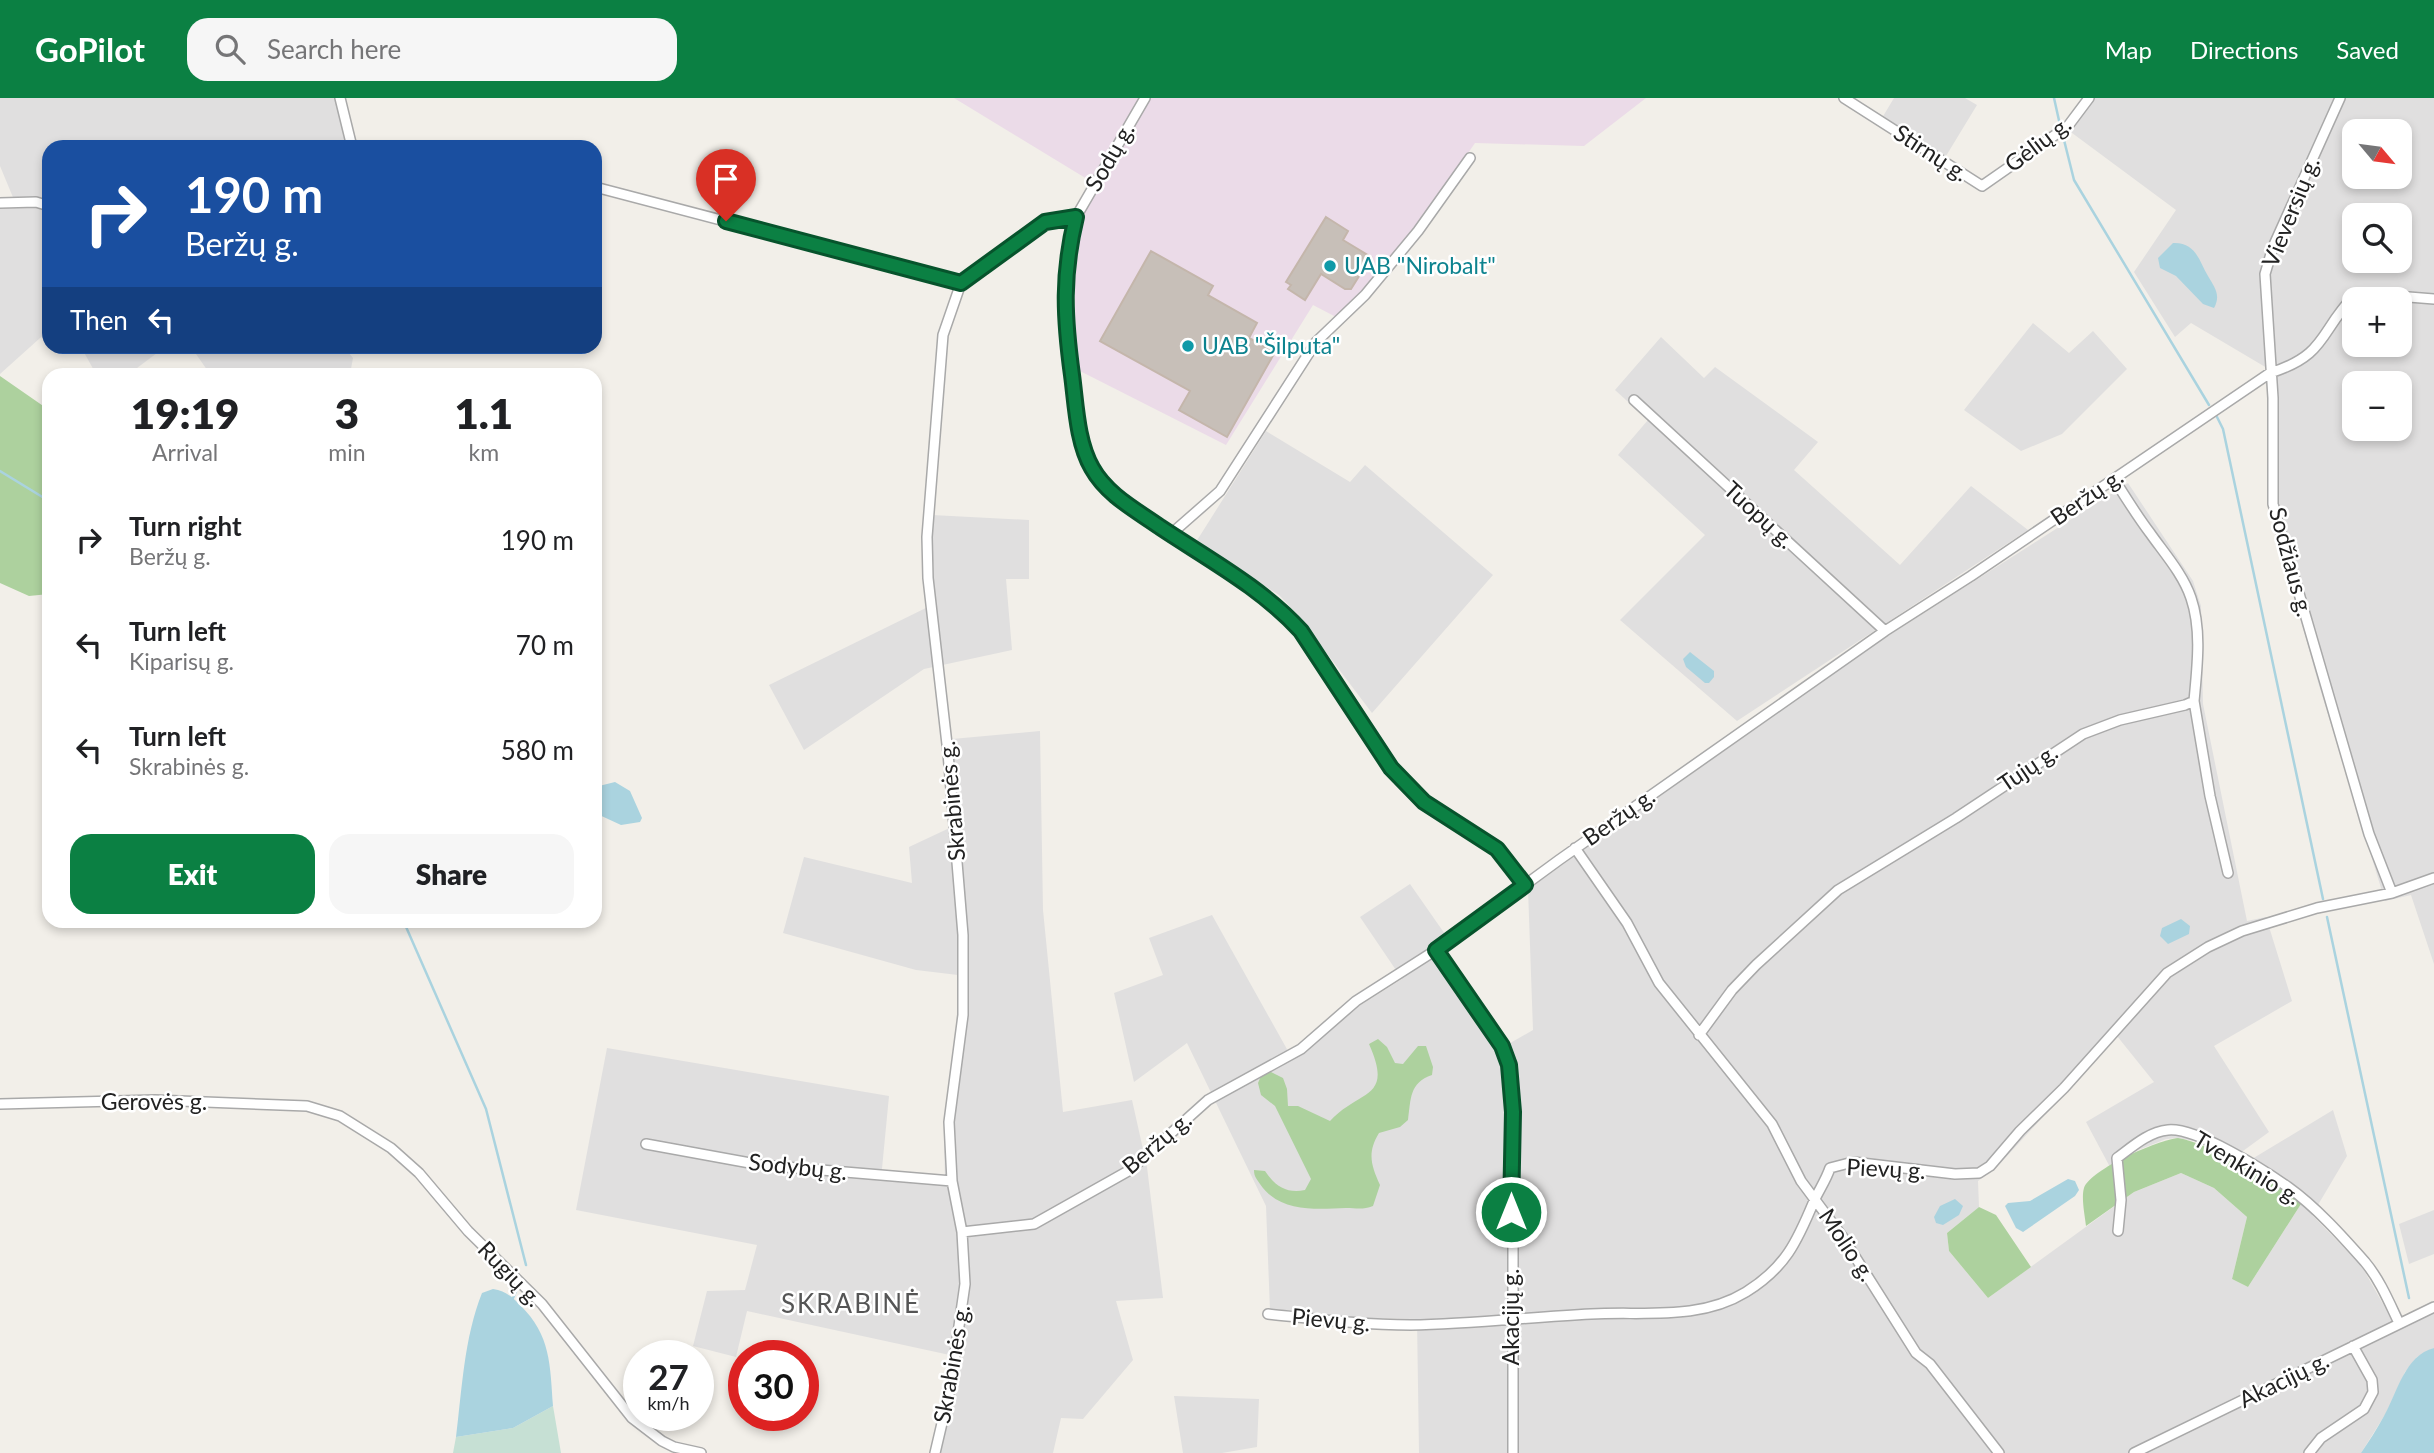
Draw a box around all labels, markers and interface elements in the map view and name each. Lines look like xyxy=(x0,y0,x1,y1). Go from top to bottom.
search box xyxy=(187,18,677,81)
text: GoPilot xyxy=(35,29,145,69)
icon: search xyxy=(211,30,249,68)
text: Search here xyxy=(267,33,401,65)
text: Map xyxy=(2105,35,2152,64)
text: Directions xyxy=(2190,35,2298,64)
text: Saved xyxy=(2336,35,2399,64)
street label: Gėlių g. xyxy=(1999,109,2076,177)
street label: Sodų g. xyxy=(1078,117,1140,196)
street label: Stirnų g. xyxy=(1889,118,1974,187)
north arrow xyxy=(2342,119,2412,189)
map controls xyxy=(2342,119,2412,441)
pin xyxy=(696,149,756,221)
street label: Vieversių g. xyxy=(2255,152,2325,271)
icon: arrive xyxy=(707,160,745,198)
text: 190 m xyxy=(185,165,323,223)
icon: right xyxy=(70,168,161,259)
button: search xyxy=(2342,203,2412,273)
text: Beržų g. xyxy=(185,224,299,263)
place label: UAB "Nirobalt" xyxy=(1344,251,1496,279)
marker: UAB "Nirobalt" xyxy=(1322,258,1338,274)
button: + xyxy=(2342,287,2412,357)
icon: left xyxy=(142,301,180,339)
text: Then xyxy=(70,304,128,336)
place label: UAB "Šilputa" xyxy=(1202,331,1340,359)
marker: UAB "Šilputa" xyxy=(1180,338,1196,354)
button: − xyxy=(2342,371,2412,441)
text: 19:19 xyxy=(131,388,239,438)
text: 3 xyxy=(335,388,359,438)
text: 1.1 xyxy=(454,388,513,438)
text: Arrival xyxy=(152,438,218,466)
text: min xyxy=(328,438,366,466)
text: km xyxy=(468,438,499,466)
street label: Beržų g. xyxy=(2045,462,2128,531)
street label: Tuopų g. xyxy=(1719,475,1801,554)
street label: Sodžiaus g. xyxy=(2264,504,2320,619)
text: Turn right xyxy=(129,510,242,542)
icon: right xyxy=(70,521,108,559)
text: 190 m xyxy=(501,524,574,556)
text: Beržų g. xyxy=(129,542,211,570)
text: Turn left xyxy=(129,615,226,647)
icon: left xyxy=(70,626,108,664)
text: 70 m xyxy=(516,629,574,661)
text: Kiparisų g. xyxy=(129,647,234,675)
text: Turn left xyxy=(129,720,226,752)
icon: left xyxy=(70,731,108,769)
text: 580 m xyxy=(501,734,574,766)
street label: Tujų g. xyxy=(1992,737,2062,797)
street label: Skrabinės g. xyxy=(932,740,970,862)
text: Skrabinės g. xyxy=(129,752,249,780)
street label: Beržų g. xyxy=(1577,781,1660,851)
button: Exit xyxy=(70,834,315,914)
button: Share xyxy=(329,834,574,914)
street label: Gerovės g. xyxy=(101,1087,207,1115)
street label: Beržų g. xyxy=(1116,1105,1197,1179)
street label: Tvenkinio g. xyxy=(2189,1124,2306,1210)
street label: Sodybų g. xyxy=(747,1147,849,1185)
street label: Pievų g. xyxy=(1846,1152,1926,1184)
position arrow xyxy=(1474,1175,1548,1249)
street label: Molio g. xyxy=(1813,1203,1882,1286)
street label: Rugių g. xyxy=(473,1235,549,1312)
street label: Akacijų g. xyxy=(1496,1269,1524,1365)
district label: SKRABINĖ xyxy=(781,1287,921,1319)
street label: Skrabinės g. xyxy=(927,1302,975,1425)
street label: Pievų g. xyxy=(1290,1302,1372,1336)
speed limit sign: 30 xyxy=(728,1340,819,1431)
street label: Akacijų g. xyxy=(2234,1345,2333,1413)
text: 27 xyxy=(648,1355,689,1397)
text: km/h xyxy=(647,1392,690,1414)

